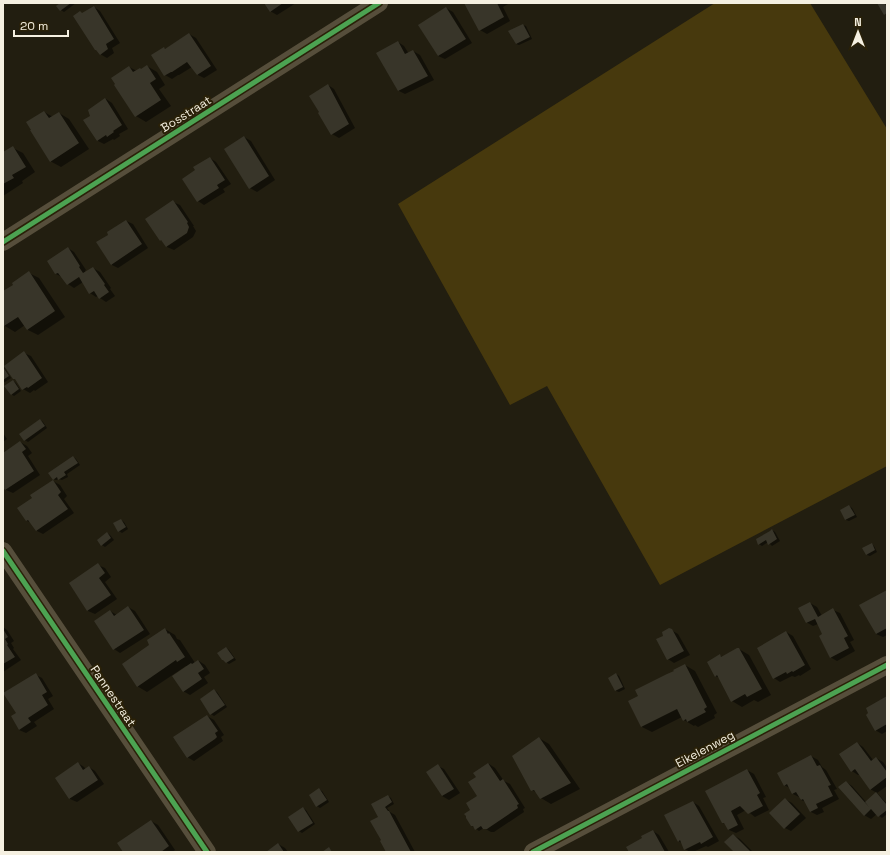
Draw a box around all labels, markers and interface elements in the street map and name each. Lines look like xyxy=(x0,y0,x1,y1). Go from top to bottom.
scale bar xyxy=(14,12,68,38)
north arrow xyxy=(838,12,878,52)
text: N xyxy=(854,15,862,29)
text: 20 m xyxy=(20,18,48,34)
street label: Bosstraat xyxy=(158,92,214,136)
street label: Pannestraat xyxy=(87,662,139,730)
street label: Eikelenweg xyxy=(673,727,737,771)

